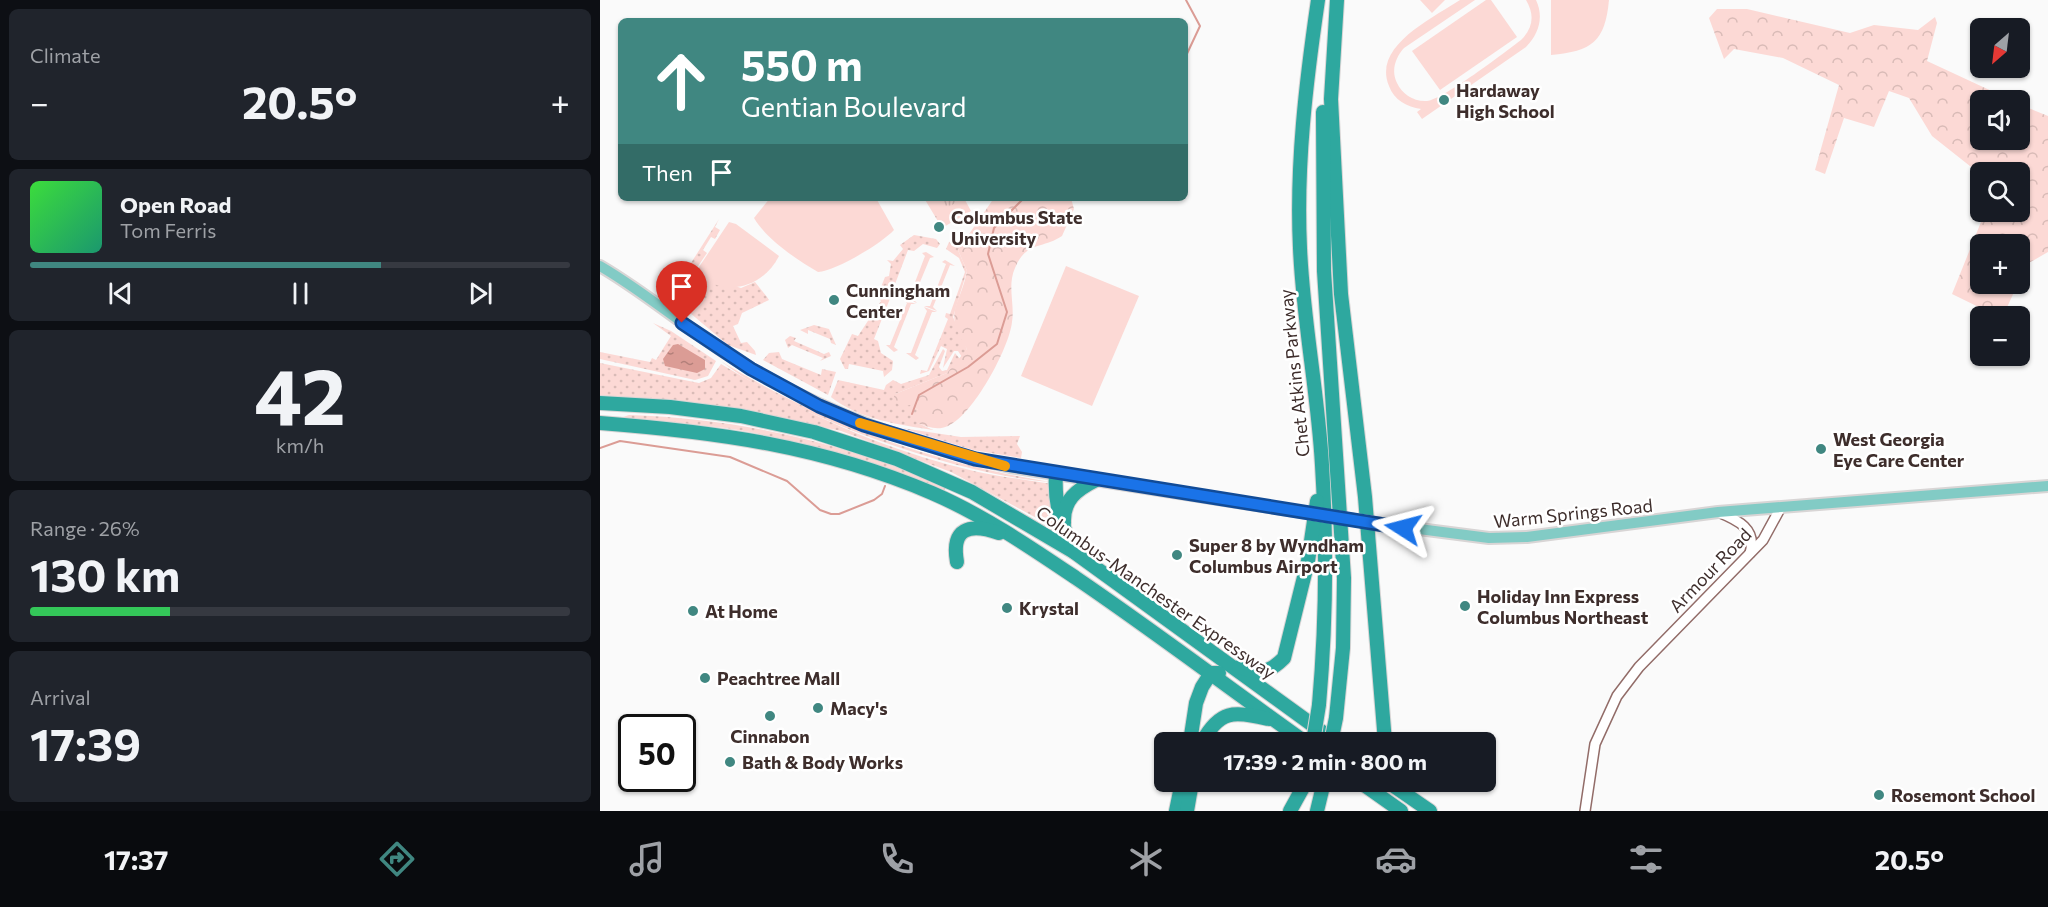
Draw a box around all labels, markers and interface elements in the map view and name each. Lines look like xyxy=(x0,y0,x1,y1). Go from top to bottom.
north arrow xyxy=(1970,18,2030,78)
map controls xyxy=(1970,18,2030,366)
text: 550 m xyxy=(741,38,863,90)
icon: ahead xyxy=(642,42,720,120)
text: Climate xyxy=(30,43,100,67)
text: 20.5° xyxy=(242,73,357,128)
place label: Hardaway High School xyxy=(1456,79,1555,122)
text: − xyxy=(30,81,49,122)
text: + xyxy=(551,81,570,122)
text: Gentian Boulevard xyxy=(741,90,966,123)
button: sound xyxy=(1970,90,2030,150)
marker: Hardaway High School xyxy=(1437,93,1451,107)
icon: arrive xyxy=(705,156,738,189)
text: Then xyxy=(642,159,693,186)
button: search xyxy=(1970,162,2030,222)
text: Open Road xyxy=(120,191,231,218)
place label: Columbus State University xyxy=(951,206,1082,249)
text: Tom Ferris xyxy=(120,218,216,242)
marker: Columbus State University xyxy=(932,220,946,234)
button: + xyxy=(1970,234,2030,294)
pin xyxy=(656,261,707,323)
icon: arrive xyxy=(665,270,698,303)
icon: previous xyxy=(104,277,137,310)
icon: pause xyxy=(284,277,317,310)
icon: next xyxy=(464,277,497,310)
place label: Cunningham Center xyxy=(846,279,950,322)
street label: Chet Atkins Parkway xyxy=(1274,288,1314,458)
marker: Cunningham Center xyxy=(827,293,841,307)
button: − xyxy=(1970,306,2030,366)
text: 42 xyxy=(254,346,346,441)
place label: West Georgia Eye Care Center xyxy=(1833,428,1965,471)
text: km/h xyxy=(276,433,324,457)
marker: West Georgia Eye Care Center xyxy=(1814,442,1828,456)
street label: Warm Springs Road xyxy=(1492,494,1654,532)
position arrow xyxy=(1371,496,1435,560)
street label: Columbus-Manchester Expressway xyxy=(1032,501,1280,683)
text: Range · 26% xyxy=(30,516,140,540)
street label: Armour Road xyxy=(1664,523,1756,617)
place label: Super 8 by Wyndham Columbus Airport xyxy=(1189,534,1364,577)
text: 130 km xyxy=(30,546,180,601)
marker: Super 8 by Wyndham Columbus Airport xyxy=(1170,548,1184,562)
place label: Holiday Inn Express Columbus Northeast xyxy=(1477,585,1649,628)
place label: Krystal xyxy=(1019,597,1079,619)
marker: Holiday Inn Express Columbus Northeast xyxy=(1458,599,1472,613)
place label: At Home xyxy=(705,600,778,622)
marker: Krystal xyxy=(1000,601,1014,615)
marker: At Home xyxy=(686,604,700,618)
place label: Peachtree Mall xyxy=(717,667,840,689)
marker: Peachtree Mall xyxy=(698,671,712,685)
text: Arrival xyxy=(30,685,91,709)
place label: Macy's xyxy=(830,697,888,719)
marker: Macy's xyxy=(811,701,825,715)
marker: Cinnabon xyxy=(763,709,777,723)
speed limit sign: 50 xyxy=(618,714,696,792)
text: 17:39 xyxy=(30,715,141,770)
place label: Cinnabon xyxy=(730,725,810,747)
text: 17:39 · 2 min · 800 m xyxy=(1223,748,1427,775)
place label: Bath & Body Works xyxy=(742,751,903,773)
marker: Bath & Body Works xyxy=(723,755,737,769)
place label: Rosemont School xyxy=(1891,784,2036,806)
marker: Rosemont School xyxy=(1872,788,1886,802)
icon: directions xyxy=(376,838,418,880)
icon: music xyxy=(626,838,668,880)
icon: phone xyxy=(876,838,918,880)
icon: climate xyxy=(1125,838,1167,880)
icon: car xyxy=(1375,838,1417,880)
icon: filters xyxy=(1625,838,1667,880)
text: 17:37 xyxy=(104,843,168,876)
text: 20.5° xyxy=(1875,843,1944,876)

